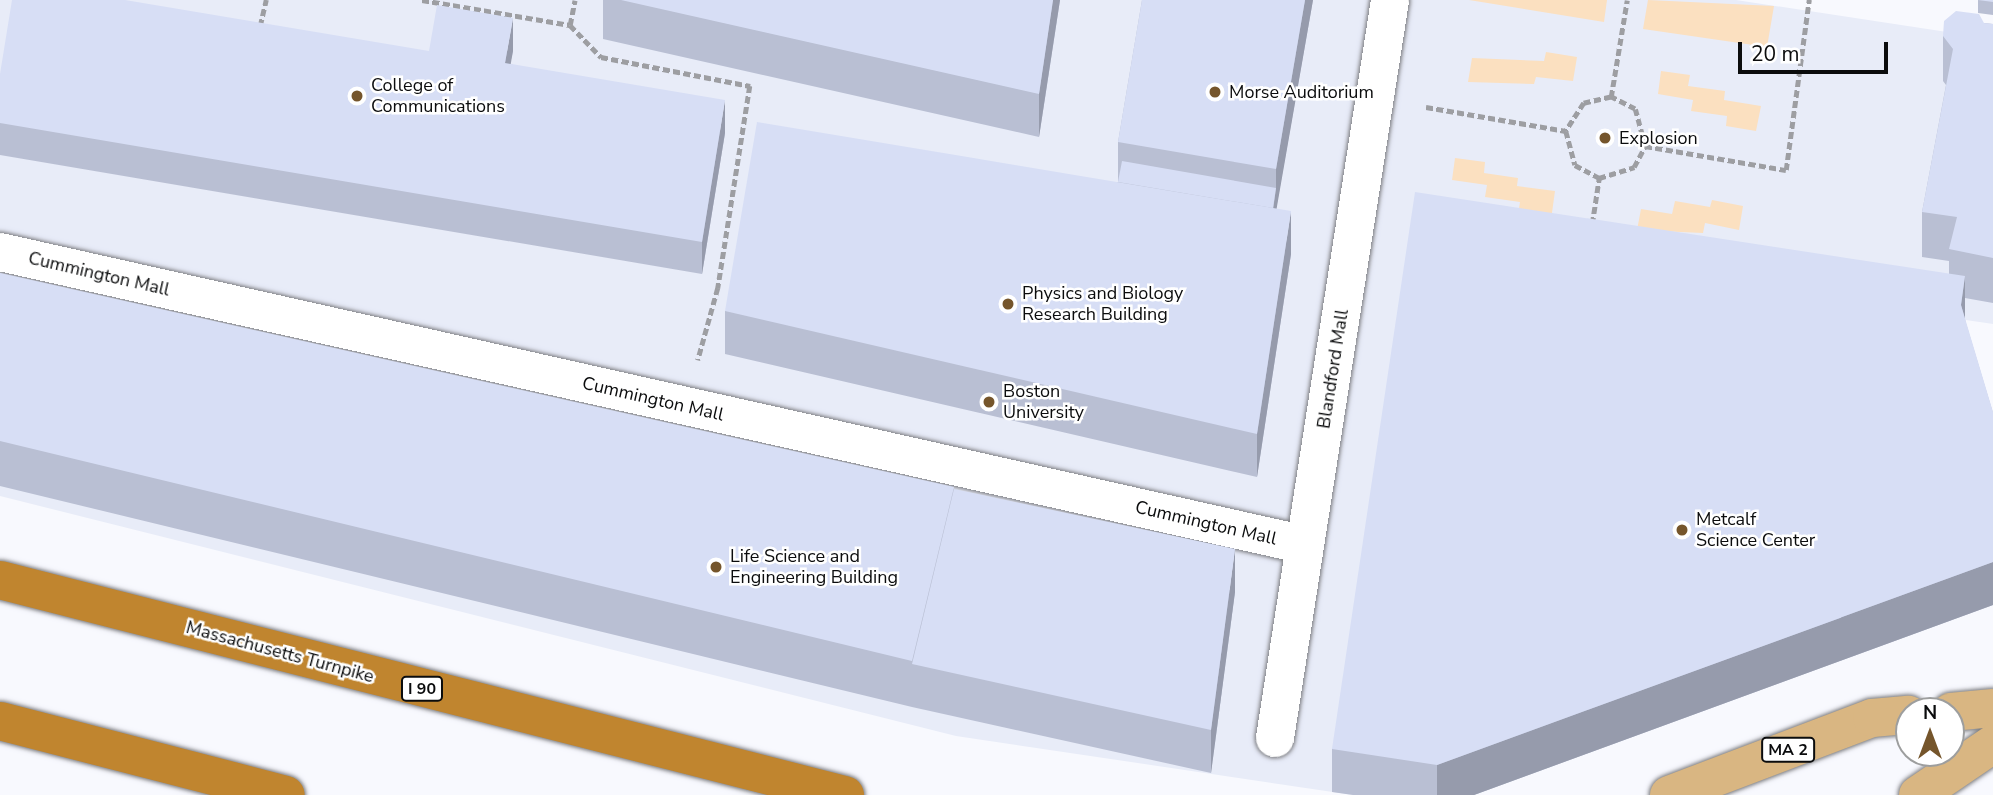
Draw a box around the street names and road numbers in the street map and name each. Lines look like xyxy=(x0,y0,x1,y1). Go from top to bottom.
street label: Cummington Mall xyxy=(26,247,172,301)
street label: Blandford Mall xyxy=(1313,308,1353,430)
street label: Cummington Mall xyxy=(580,372,726,426)
street label: Cummington Mall xyxy=(1133,496,1279,550)
street label: Massachusetts Turnpike xyxy=(184,617,376,687)
road number: I 90 xyxy=(399,676,445,702)
road number: MA 2 xyxy=(1760,737,1816,762)

